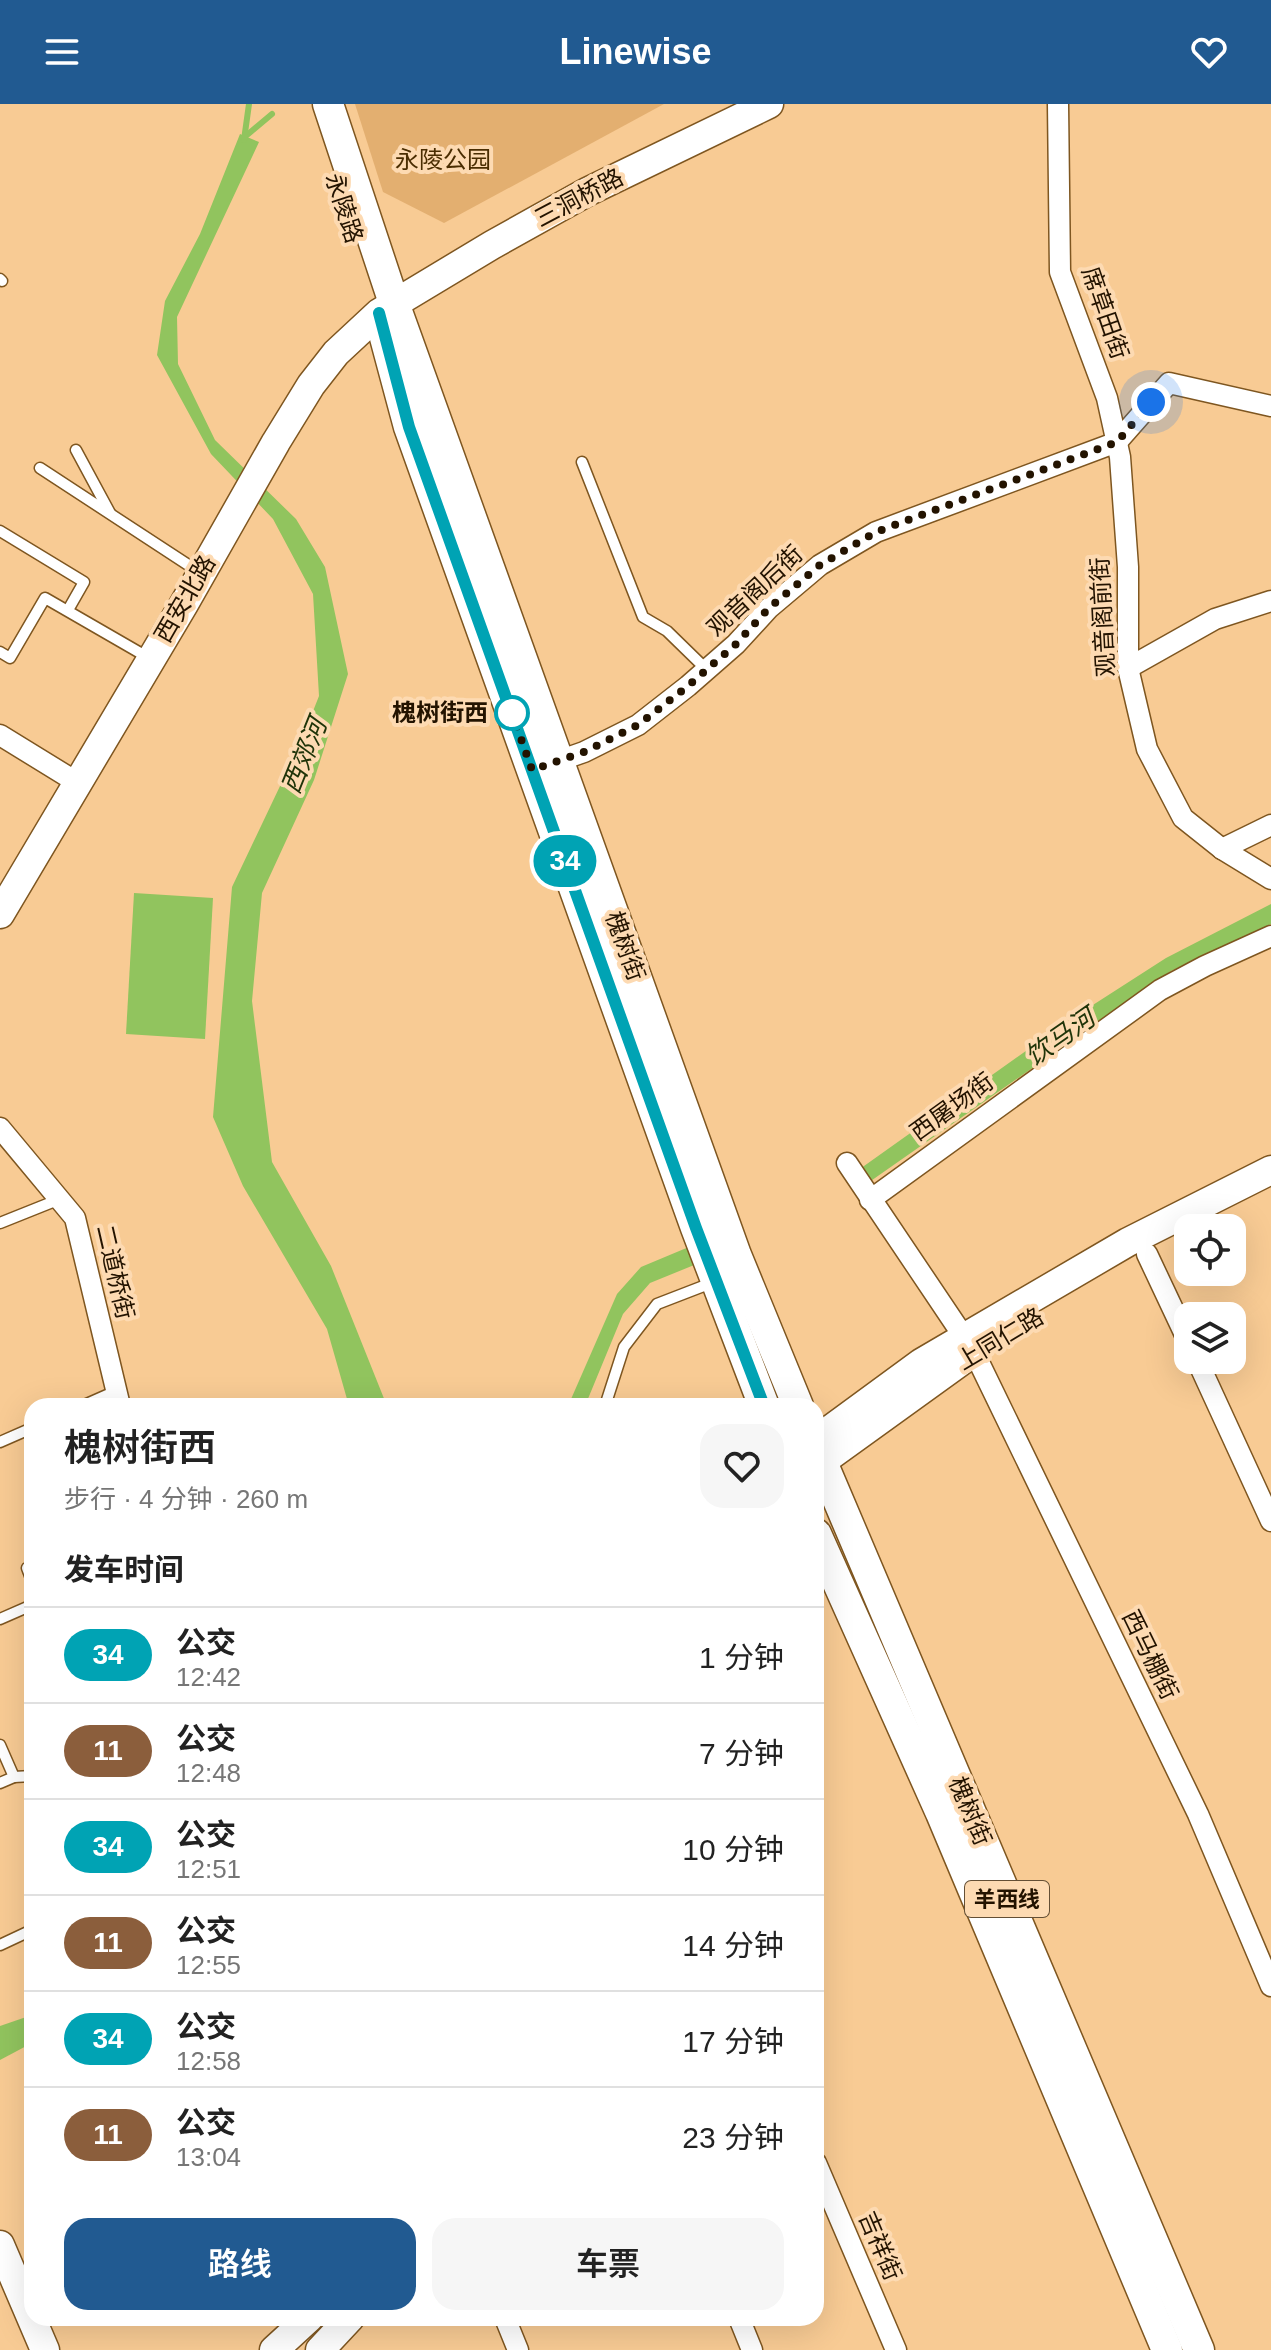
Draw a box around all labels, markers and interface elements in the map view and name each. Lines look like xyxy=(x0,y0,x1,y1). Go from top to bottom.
icon: menu xyxy=(40,30,84,74)
icon: heart xyxy=(1187,30,1231,74)
text: Linewise xyxy=(559,31,712,72)
park label: 永陵公园 xyxy=(395,146,491,173)
street label: 三洞桥路 xyxy=(530,163,627,232)
street label: 永陵路 xyxy=(321,169,368,246)
street label: 席草田街 xyxy=(1077,263,1134,363)
your location xyxy=(1131,382,1171,422)
street label: 观音阁后街 xyxy=(702,540,808,641)
street label: 西安北路 xyxy=(149,550,220,647)
street label: 观音阁前街 xyxy=(1086,556,1119,678)
marker: 槐树街西 xyxy=(495,696,529,730)
place label: 槐树街西 xyxy=(392,699,488,726)
water label: 西郊河 xyxy=(275,710,334,798)
line badge: 34 xyxy=(529,835,601,887)
text: 34 xyxy=(549,845,581,876)
street label: 槐树街 xyxy=(600,907,650,984)
water label: 饮马河 xyxy=(1019,999,1105,1072)
street label: 西屠场街 xyxy=(905,1067,998,1146)
map controls xyxy=(1174,1214,1246,1374)
button: locate xyxy=(1174,1214,1246,1286)
street label: 二道桥街 xyxy=(92,1222,139,1322)
street label: 上同仁路 xyxy=(952,1302,1048,1375)
button: layers xyxy=(1174,1302,1246,1374)
button: heart xyxy=(700,1424,784,1508)
text: 槐树街西 xyxy=(64,1427,216,1469)
text: 步行 · 4 分钟 · 260 m xyxy=(64,1484,308,1514)
text: 发车时间 xyxy=(64,1553,184,1586)
street label: 西马棚街 xyxy=(1117,1606,1184,1704)
text: 公交 xyxy=(176,1626,236,1659)
text: 34 xyxy=(92,1639,124,1670)
text: 1 分钟 xyxy=(699,1641,784,1674)
text: 12:42 xyxy=(176,1662,241,1692)
text: 公交 xyxy=(176,1722,236,1755)
text: 11 xyxy=(93,1735,123,1766)
text: 7 分钟 xyxy=(699,1737,784,1770)
text: 12:48 xyxy=(176,1758,241,1788)
street label: 槐树街 xyxy=(944,1772,997,1849)
text: 公交 xyxy=(176,1818,236,1851)
text: 34 xyxy=(92,1831,124,1862)
text: 10 分钟 xyxy=(682,1833,784,1866)
text: 12:51 xyxy=(176,1854,241,1884)
road number: 羊西线 xyxy=(965,1881,1049,1917)
text: 公交 xyxy=(176,1914,236,1947)
text: 11 xyxy=(93,1927,123,1958)
text: 14 分钟 xyxy=(682,1929,784,1962)
text: 12:55 xyxy=(176,1950,241,1980)
text: 公交 xyxy=(176,2010,236,2043)
text: 34 xyxy=(92,2023,124,2054)
text: 17 分钟 xyxy=(682,2025,784,2058)
text: 12:58 xyxy=(176,2046,241,2076)
text: 公交 xyxy=(176,2106,236,2139)
text: 11 xyxy=(93,2119,123,2150)
text: 23 分钟 xyxy=(682,2121,784,2154)
text: 13:04 xyxy=(176,2142,241,2172)
street label: 吉祥街 xyxy=(854,2207,907,2284)
button: 路线 xyxy=(64,2218,416,2310)
button: 车票 xyxy=(432,2218,784,2310)

